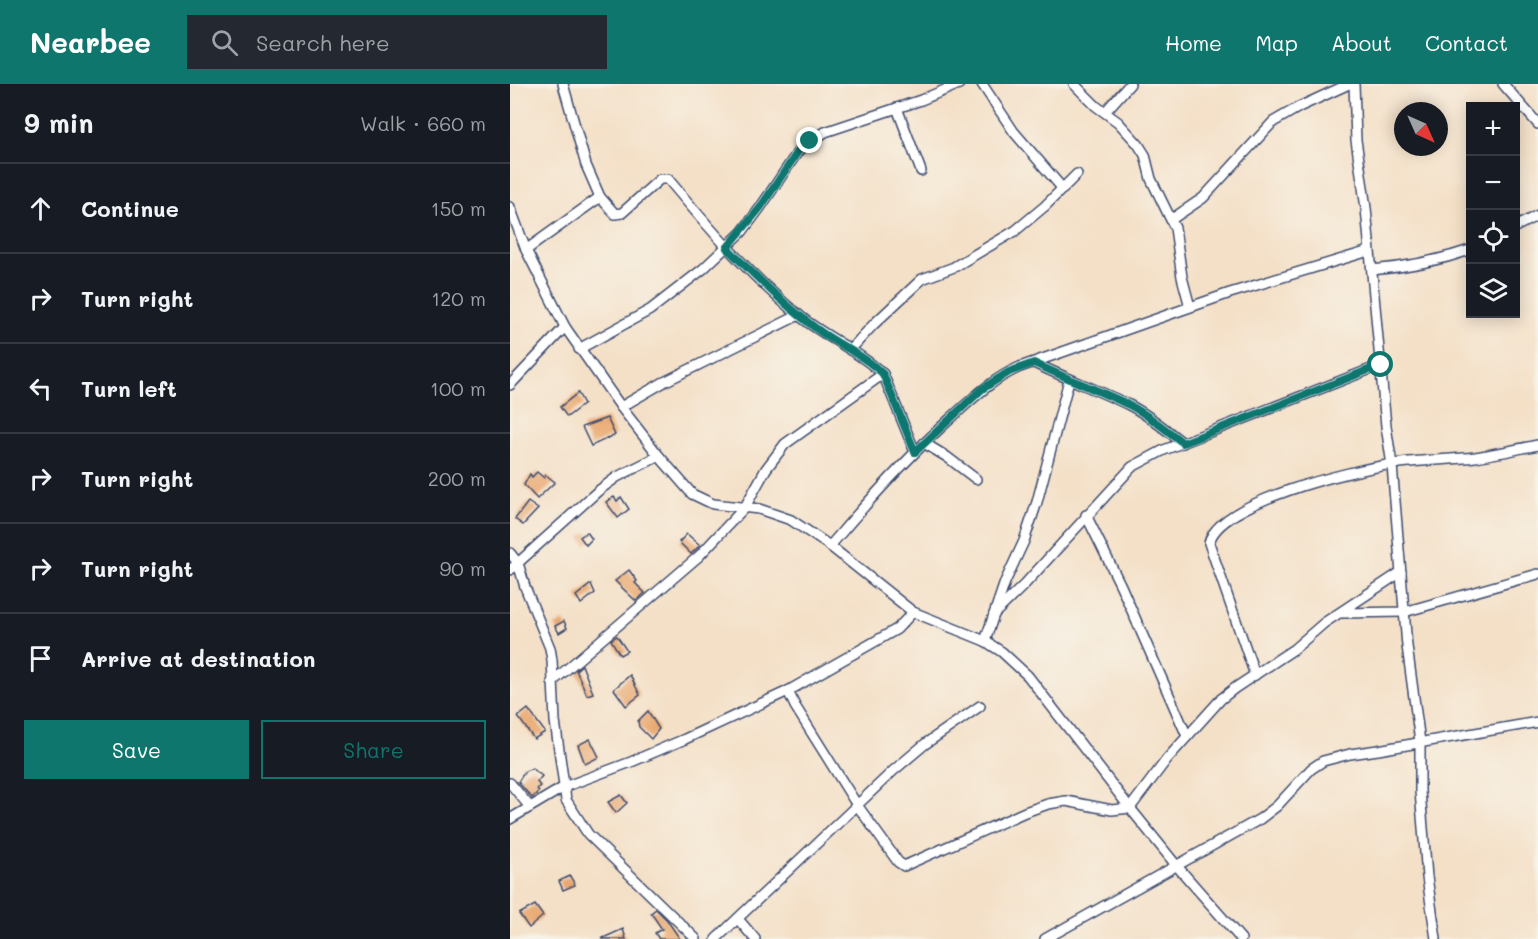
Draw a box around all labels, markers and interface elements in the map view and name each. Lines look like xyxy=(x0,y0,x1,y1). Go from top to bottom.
search box xyxy=(187,15,607,69)
text: Nearbee xyxy=(30,24,151,60)
icon: search xyxy=(208,26,241,59)
text: Search here xyxy=(256,28,390,57)
text: Home xyxy=(1165,29,1222,56)
text: Map xyxy=(1255,29,1298,56)
text: About xyxy=(1331,29,1392,56)
text: Contact xyxy=(1425,29,1508,56)
north arrow xyxy=(1394,102,1448,156)
map controls xyxy=(1466,102,1520,318)
button: + xyxy=(1466,102,1520,156)
text: 9 min xyxy=(24,106,93,140)
text: Walk · 660 m xyxy=(360,110,486,136)
route end xyxy=(796,127,822,153)
button: − xyxy=(1466,156,1520,210)
icon: ahead xyxy=(24,192,57,225)
text: Continue xyxy=(81,194,179,223)
text: 150 m xyxy=(431,195,486,221)
button: locate xyxy=(1466,210,1520,264)
button: layers xyxy=(1466,264,1520,318)
icon: right xyxy=(24,282,57,315)
text: Turn right xyxy=(81,284,193,313)
text: 120 m xyxy=(431,285,486,311)
route start xyxy=(1367,351,1393,377)
icon: left xyxy=(24,372,57,405)
text: Turn left xyxy=(81,374,177,403)
text: 100 m xyxy=(430,375,486,401)
icon: right xyxy=(24,462,57,495)
text: Turn right xyxy=(81,464,193,493)
text: 200 m xyxy=(428,465,486,491)
icon: right xyxy=(24,552,57,585)
text: Turn right xyxy=(81,554,193,583)
text: 90 m xyxy=(440,555,486,581)
icon: arrive xyxy=(24,642,57,675)
text: Arrive at destination xyxy=(81,644,316,673)
button: Save xyxy=(24,720,249,779)
button: Share xyxy=(261,720,486,779)

